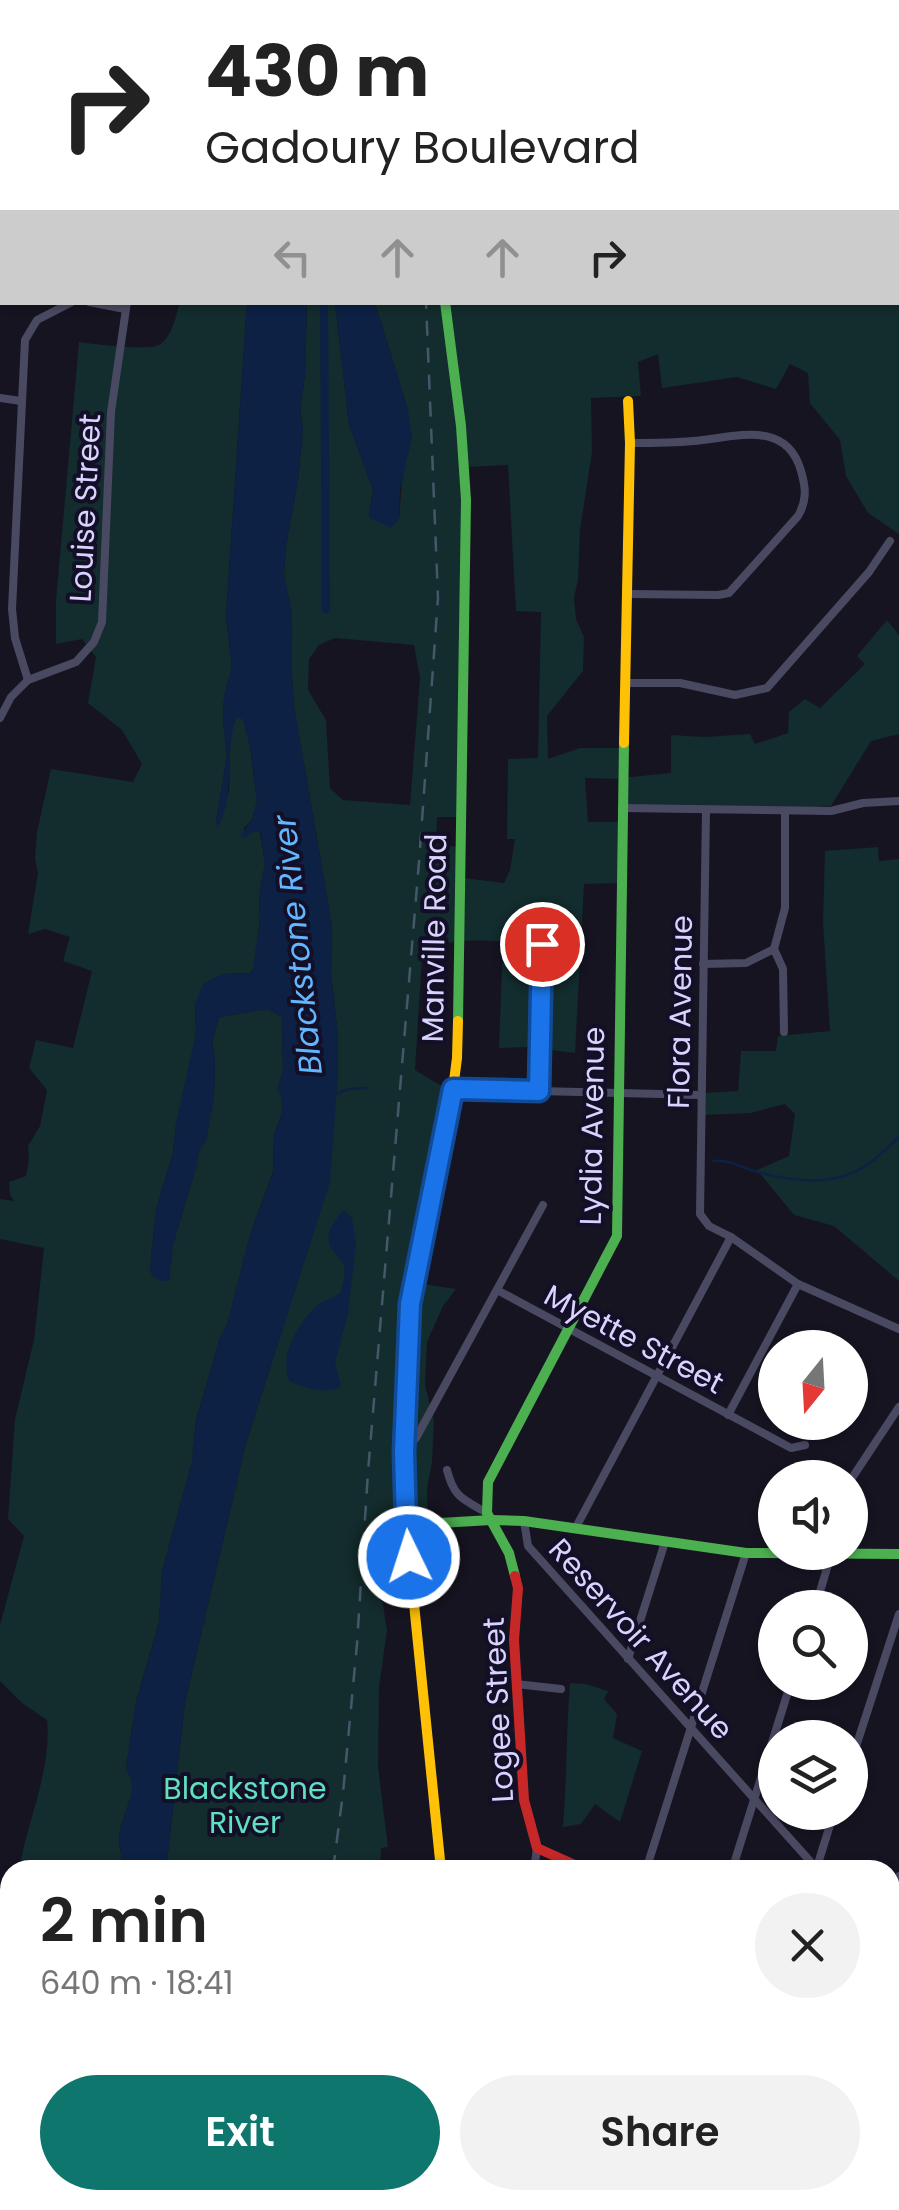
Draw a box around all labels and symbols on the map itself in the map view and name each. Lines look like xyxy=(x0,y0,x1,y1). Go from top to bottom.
street label: Louise Street xyxy=(59,413,111,603)
water label: Blackstone River xyxy=(261,812,333,1077)
street label: Manville Road xyxy=(411,833,457,1043)
pin xyxy=(500,902,585,987)
street label: Flora Avenue xyxy=(657,915,703,1109)
street label: Lydia Avenue xyxy=(569,1026,615,1226)
street label: Myette Street xyxy=(537,1274,731,1404)
north arrow xyxy=(758,1330,868,1440)
position arrow xyxy=(357,1505,461,1609)
street label: Reservoir Avenue xyxy=(539,1529,743,1749)
street label: Logee Street xyxy=(472,1616,524,1804)
park label: Blackstone River xyxy=(163,1767,327,1844)

